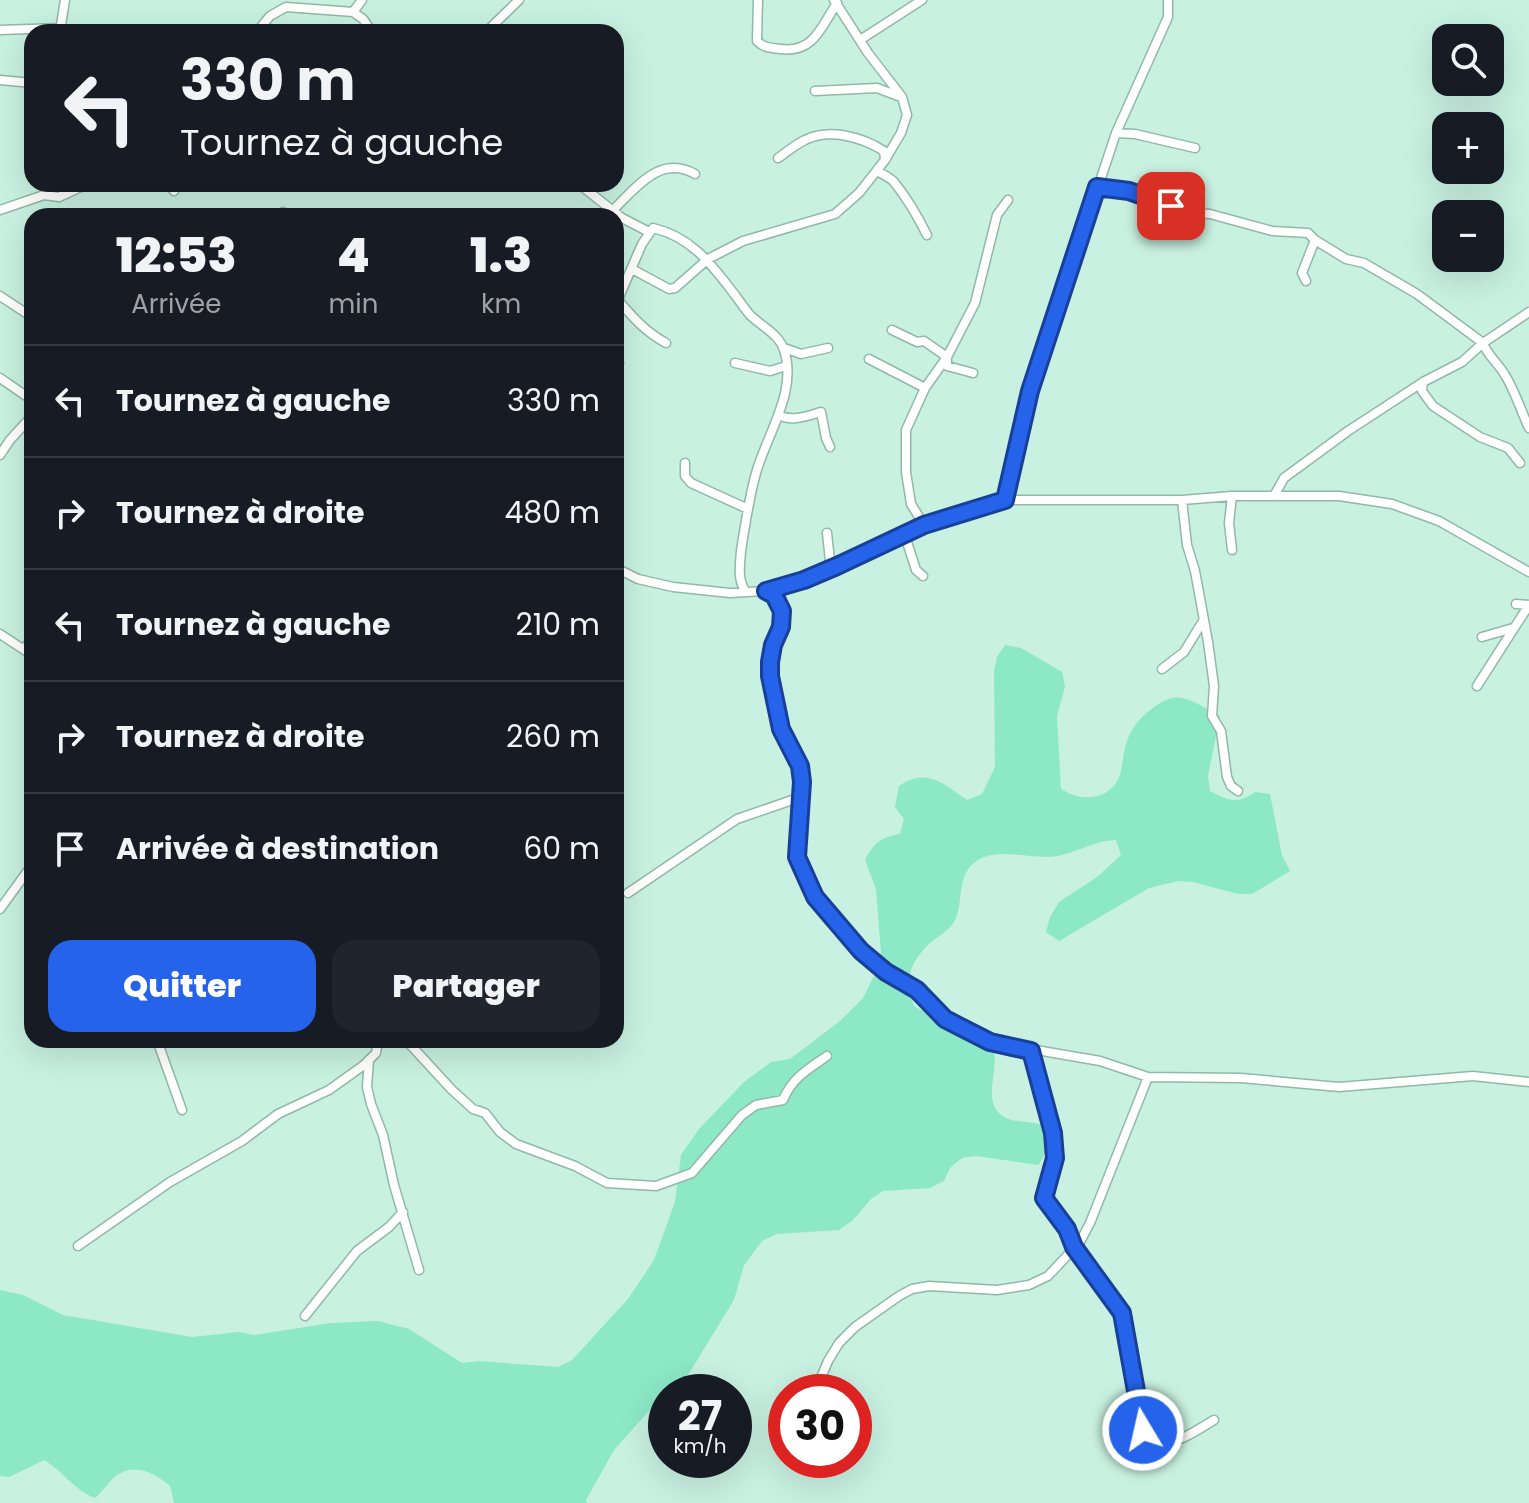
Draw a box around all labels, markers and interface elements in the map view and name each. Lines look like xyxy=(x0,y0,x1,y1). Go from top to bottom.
map controls xyxy=(1432,24,1504,272)
button: search xyxy=(1432,24,1504,96)
text: 330 m xyxy=(180,41,355,120)
icon: left xyxy=(48,56,152,160)
button: + xyxy=(1432,112,1504,184)
text: Tournez à gauche xyxy=(180,117,503,168)
pin xyxy=(1137,172,1205,240)
icon: arrive xyxy=(1149,184,1193,228)
button: − xyxy=(1432,200,1504,272)
text: 12:53 xyxy=(116,222,237,289)
text: 4 xyxy=(337,222,370,289)
text: 1.3 xyxy=(470,222,532,289)
text: Arrivée xyxy=(131,286,221,322)
text: min xyxy=(328,286,378,322)
text: km xyxy=(481,286,521,322)
icon: left xyxy=(48,379,92,423)
text: Tournez à gauche xyxy=(116,379,390,422)
text: 330 m xyxy=(507,379,600,422)
icon: right xyxy=(48,491,92,535)
text: Tournez à droite xyxy=(116,491,364,534)
text: 480 m xyxy=(504,491,600,534)
icon: left xyxy=(48,603,92,647)
text: Tournez à gauche xyxy=(116,603,390,646)
text: 210 m xyxy=(515,603,600,646)
icon: right xyxy=(48,715,92,759)
text: Tournez à droite xyxy=(116,715,364,758)
text: 260 m xyxy=(506,715,600,758)
icon: arrive xyxy=(48,827,92,871)
text: Arrivée à destination xyxy=(116,827,439,870)
text: 60 m xyxy=(523,827,600,870)
button: Quitter xyxy=(48,940,316,1032)
button: Partager xyxy=(332,940,600,1032)
speed limit sign: 30 xyxy=(768,1374,872,1478)
text: 27 xyxy=(678,1388,722,1444)
position arrow xyxy=(1101,1388,1185,1472)
text: km/h xyxy=(673,1432,727,1460)

